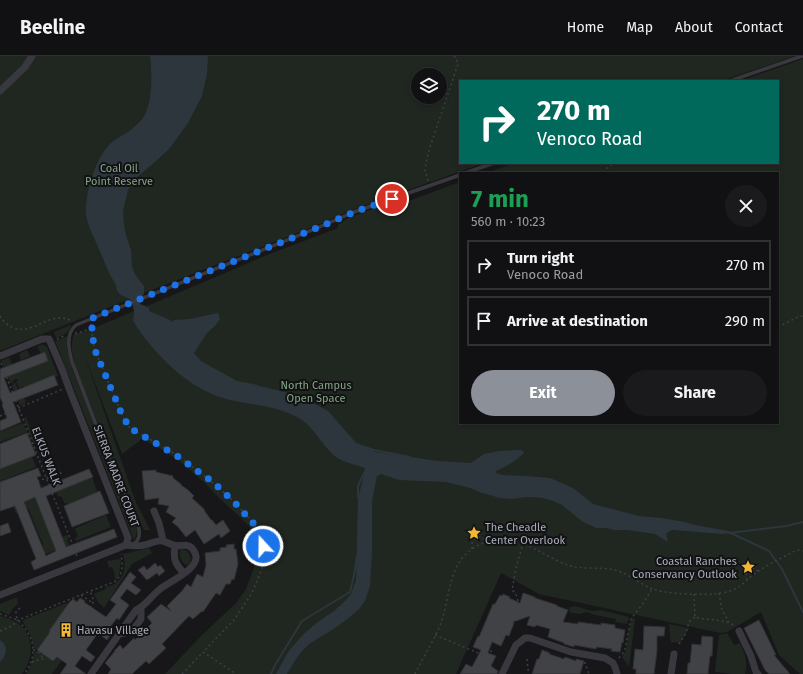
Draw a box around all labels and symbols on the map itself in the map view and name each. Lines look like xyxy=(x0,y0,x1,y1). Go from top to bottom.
park label: Coal Oil Point Reserve xyxy=(85,162,153,188)
pin xyxy=(375,182,409,216)
park label: North Campus Open Space xyxy=(280,379,352,405)
street label: SIERRA MADRE COURT xyxy=(91,423,142,529)
street label: ELKUS WALK xyxy=(29,425,63,487)
place label: The Cheadle Center Overlook xyxy=(485,521,566,547)
position arrow xyxy=(242,525,284,567)
place icon: The Cheadle Center Overlook xyxy=(466,525,482,541)
place label: Coastal Ranches Conservancy Outlook xyxy=(632,555,737,581)
place icon: Coastal Ranches Conservancy Outlook xyxy=(740,559,756,575)
building icon: Havasu Village xyxy=(58,622,74,638)
place label: Havasu Village xyxy=(77,624,149,637)

